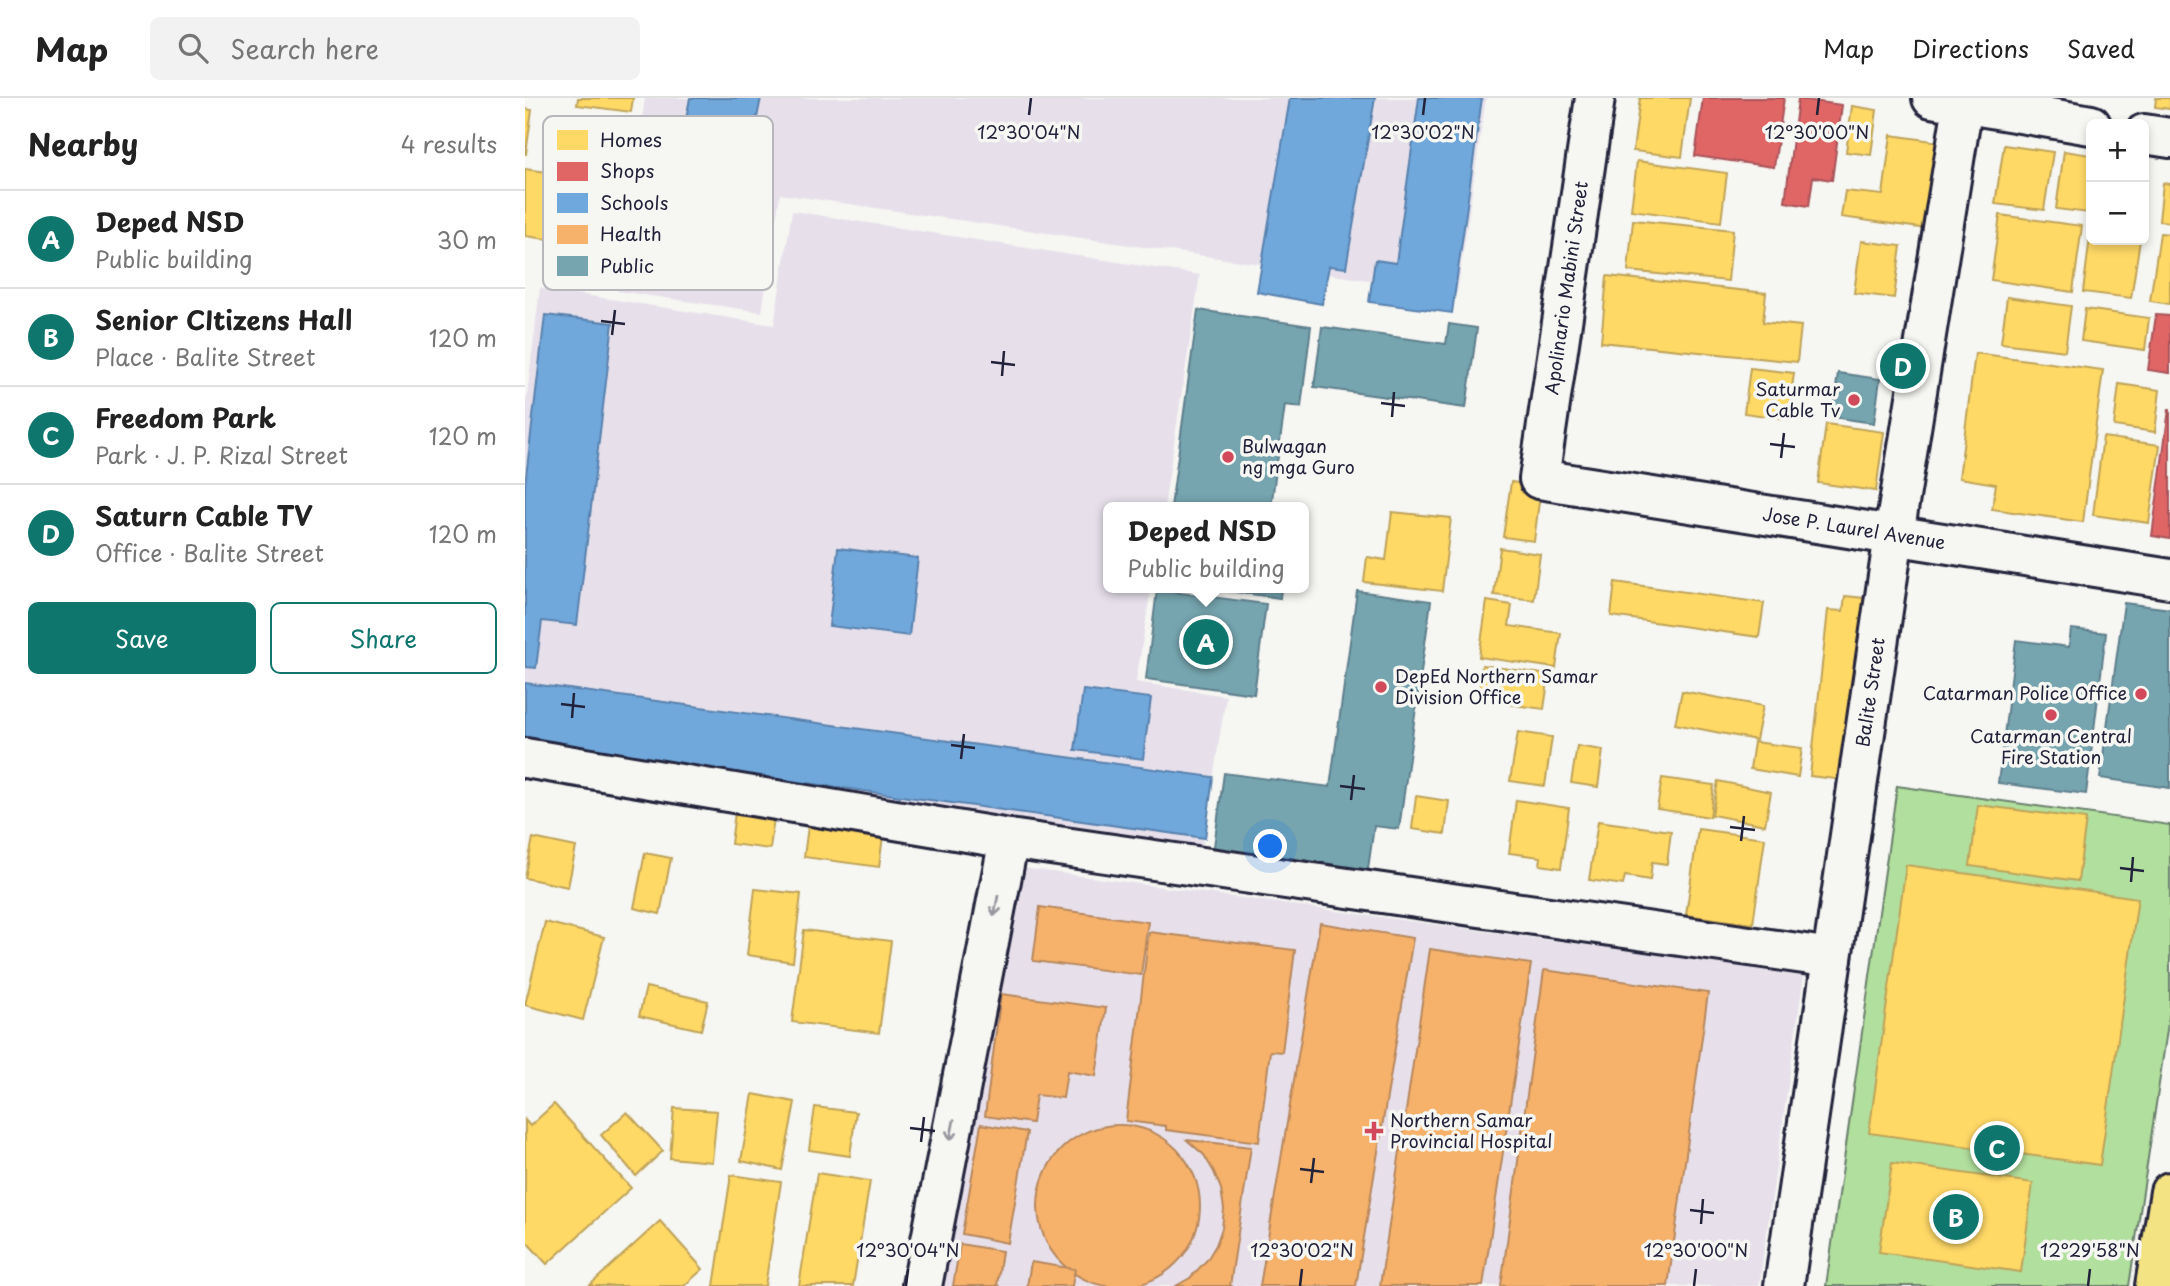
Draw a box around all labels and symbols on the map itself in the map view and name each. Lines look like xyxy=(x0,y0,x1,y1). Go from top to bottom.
legend xyxy=(543,116,773,290)
text: 12°30'04"N xyxy=(977,118,1081,145)
text: 12°30'02"N xyxy=(1371,118,1475,145)
text: 12°30'00"N xyxy=(1765,118,1869,145)
text: Homes xyxy=(600,125,662,153)
text: Shops xyxy=(600,156,654,184)
street label: Apolinario Mabini Street xyxy=(1537,179,1594,396)
text: Schools xyxy=(600,188,668,216)
text: Health xyxy=(600,219,662,247)
text: Public xyxy=(600,251,654,279)
pin: D xyxy=(1880,340,1926,392)
place label: Saturmar Cable Tv xyxy=(1756,375,1841,423)
marker: Saturmar Cable Tv xyxy=(1846,392,1862,408)
place label: Bulwagan ng mga Guro xyxy=(1242,432,1355,480)
marker: Bulwagan ng mga Guro xyxy=(1220,449,1236,465)
street label: Jose P. Laurel Avenue xyxy=(1761,500,1948,555)
pin: A xyxy=(1183,616,1229,668)
street label: Balite Street xyxy=(1848,636,1891,749)
place label: DepEd Northern Samar Division Office xyxy=(1395,662,1599,710)
marker: DepEd Northern Samar Division Office xyxy=(1373,679,1389,695)
place label: Catarman Police Office xyxy=(1923,679,2127,706)
marker: Catarman Police Office xyxy=(2133,686,2149,702)
marker: Catarman Central Fire Station xyxy=(2043,707,2059,723)
place label: Catarman Central Fire Station xyxy=(1970,722,2132,770)
your location xyxy=(1253,829,1287,863)
one-way arrow xyxy=(989,894,1002,917)
place label: Northern Samar Provincial Hospital xyxy=(1390,1106,1552,1154)
one-way arrow xyxy=(945,1118,959,1141)
marker: Northern Samar Provincial Hospital xyxy=(1364,1121,1384,1141)
pin: C xyxy=(1974,1122,2020,1174)
pin: B xyxy=(1933,1191,1979,1243)
text: 12°30'04"N xyxy=(856,1236,960,1263)
text: 12°30'02"N xyxy=(1250,1236,1354,1263)
text: 12°30'00"N xyxy=(1644,1236,1748,1263)
text: 12°29'58"N xyxy=(2040,1236,2140,1263)

